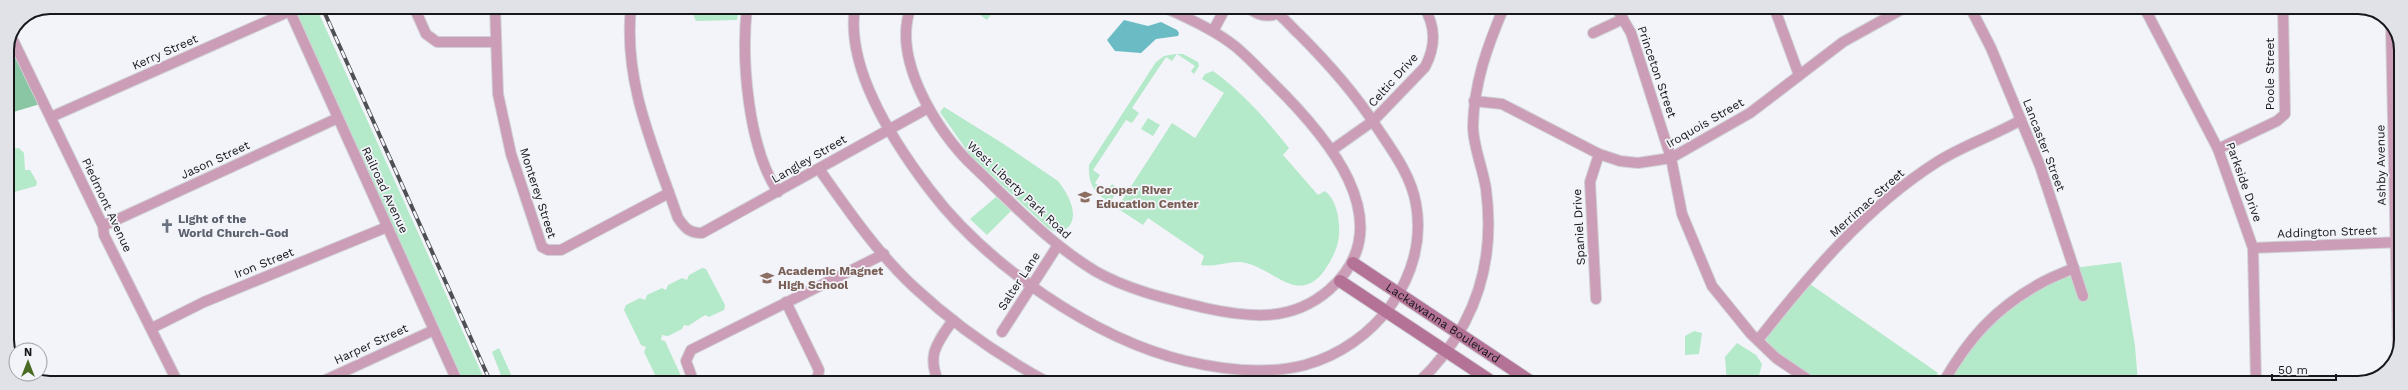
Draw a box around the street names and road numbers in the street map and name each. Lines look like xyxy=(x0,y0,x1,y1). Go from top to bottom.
street label: Princeton Street xyxy=(1635,24,1679,120)
street label: Kerry Street xyxy=(130,31,200,73)
street label: Poole Street xyxy=(2263,38,2277,110)
street label: Celtic Drive xyxy=(1365,50,1421,110)
street label: Iroquois Street xyxy=(1664,95,1746,151)
street label: Lancaster Street xyxy=(2020,97,2068,193)
street label: Ashby Avenue xyxy=(2373,124,2389,206)
street label: Langley Street xyxy=(769,132,849,186)
street label: Jason Street xyxy=(178,138,252,182)
street label: West Liberty Park Road xyxy=(964,138,1074,242)
street label: Parkside Drive xyxy=(2223,140,2265,224)
street label: Railroad Avenue xyxy=(359,144,411,236)
street label: Monterey Street xyxy=(517,146,559,240)
street label: Piedmont Avenue xyxy=(79,156,135,254)
street label: Merrimac Street xyxy=(1827,166,1907,240)
street label: Spaniel Drive xyxy=(1570,188,1588,266)
street label: Addington Street xyxy=(2277,223,2377,241)
street label: Iron Street xyxy=(232,245,296,281)
street label: Salter Lane xyxy=(995,249,1043,313)
street label: Lackawanna Boulevard xyxy=(1383,280,1503,366)
street label: Harper Street xyxy=(332,321,410,367)

